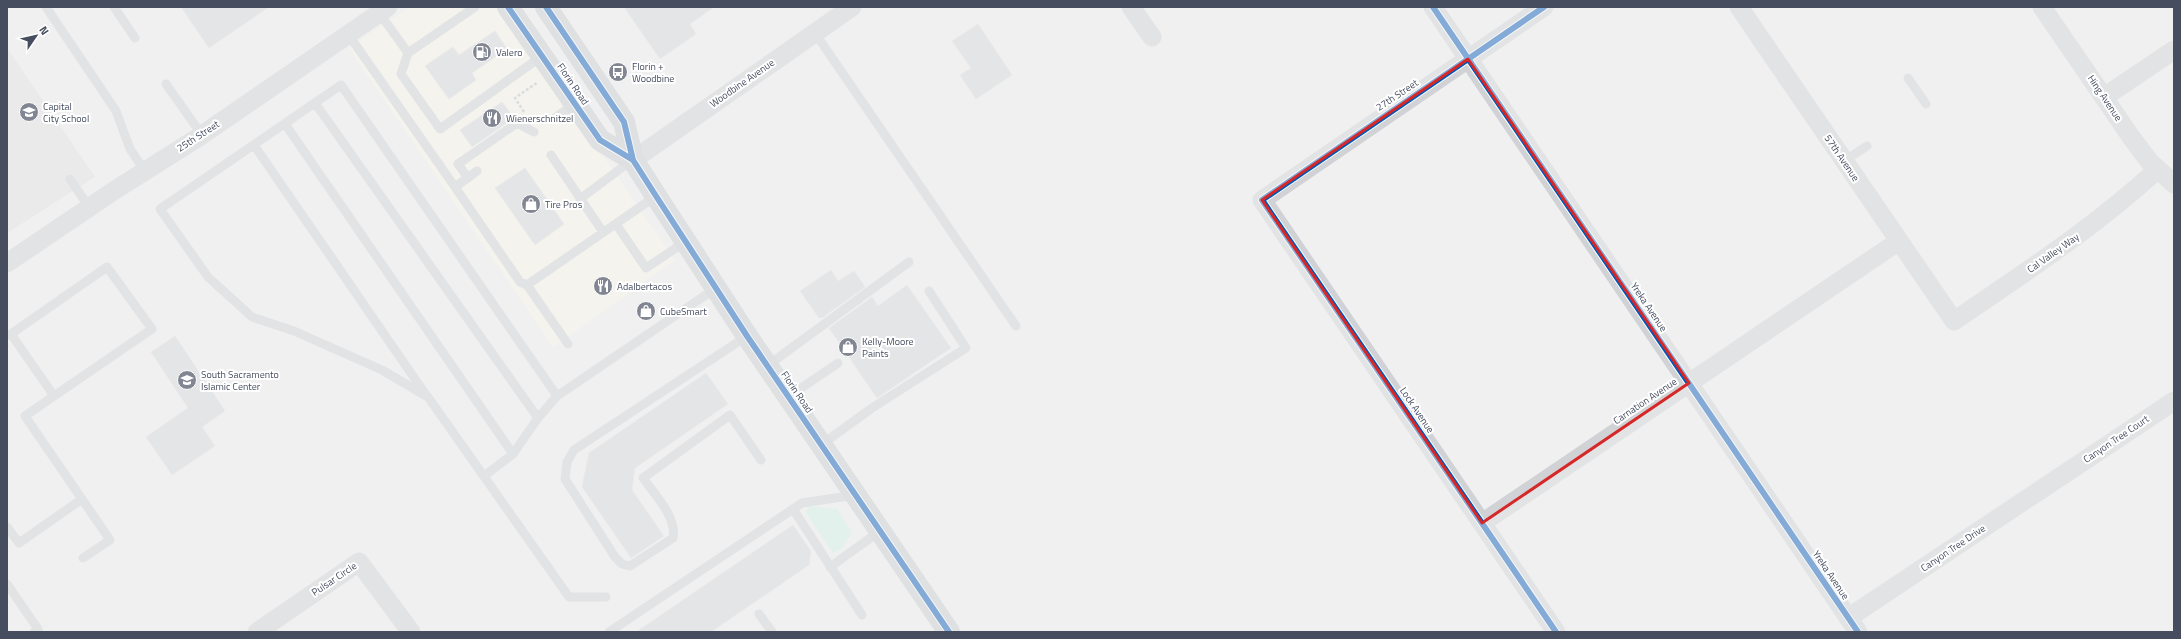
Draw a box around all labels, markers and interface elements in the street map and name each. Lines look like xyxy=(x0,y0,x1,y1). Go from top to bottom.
north arrow xyxy=(16,16,56,56)
text: N xyxy=(36,23,53,38)
fuel station icon: Valero xyxy=(471,41,493,63)
place label: Valero xyxy=(496,45,523,60)
street label: Woodbine Avenue xyxy=(707,55,777,111)
place label: Florin + Woodbine xyxy=(632,59,674,86)
street label: Florin Road xyxy=(553,60,593,108)
bus stop icon: Florin + Woodbine xyxy=(607,61,629,83)
street label: Hing Avenue xyxy=(2084,72,2126,124)
street label: 27th Street xyxy=(1373,75,1422,115)
place label: Capital City School xyxy=(43,99,89,126)
school or university icon: Capital City School xyxy=(18,101,40,123)
restaurant icon: Wienerschnitzel xyxy=(481,107,503,129)
place label: Wienerschnitzel xyxy=(506,111,573,126)
street label: 25th Street xyxy=(174,116,223,155)
street label: 57th Avenue xyxy=(1821,132,1863,184)
shop icon: Tire Pros xyxy=(520,193,542,215)
place label: Tire Pros xyxy=(545,197,583,212)
street label: Cal Valley Way xyxy=(2024,229,2082,277)
restaurant icon: Adalbertacos xyxy=(592,275,614,297)
place label: Adalbertacos xyxy=(617,279,672,294)
street label: Yreka Avenue xyxy=(1627,279,1671,335)
shop icon: CubeSmart xyxy=(635,300,657,322)
place label: CubeSmart xyxy=(660,304,707,319)
place label: Kelly-Moore Paints xyxy=(862,334,914,361)
shop icon: Kelly-Moore Paints xyxy=(837,336,859,358)
place label: South Sacramento Islamic Center xyxy=(201,367,279,394)
street label: Florin Road xyxy=(777,368,817,416)
school or university icon: South Sacramento Islamic Center xyxy=(176,369,198,391)
street label: Carnation Avenue xyxy=(1610,374,1680,428)
street label: Lock Avenue xyxy=(1396,384,1438,436)
street label: Canyon Tree Court xyxy=(2080,411,2152,467)
street label: Canyon Tree Drive xyxy=(1918,521,1988,575)
street label: Yreka Avenue xyxy=(1809,547,1853,603)
street label: Pulsar Circle xyxy=(308,558,360,600)

